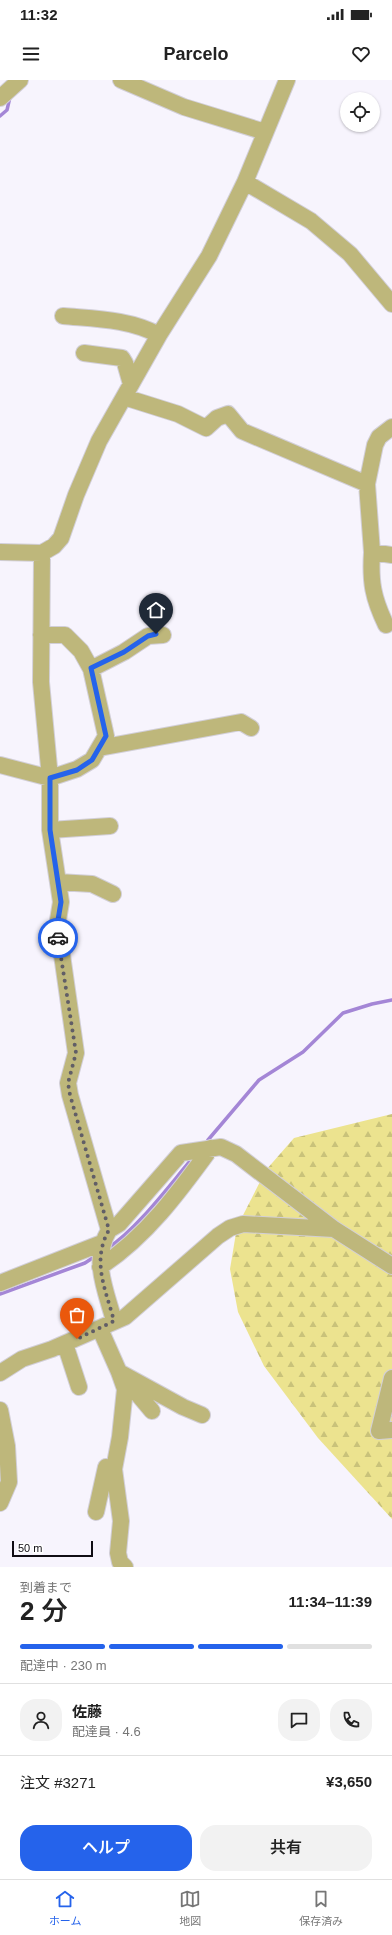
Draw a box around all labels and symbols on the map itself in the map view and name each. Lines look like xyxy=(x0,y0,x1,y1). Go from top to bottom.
pin xyxy=(139,593,173,634)
courier xyxy=(38,918,78,958)
pin xyxy=(60,1298,94,1339)
scale bar xyxy=(12,1539,93,1558)

